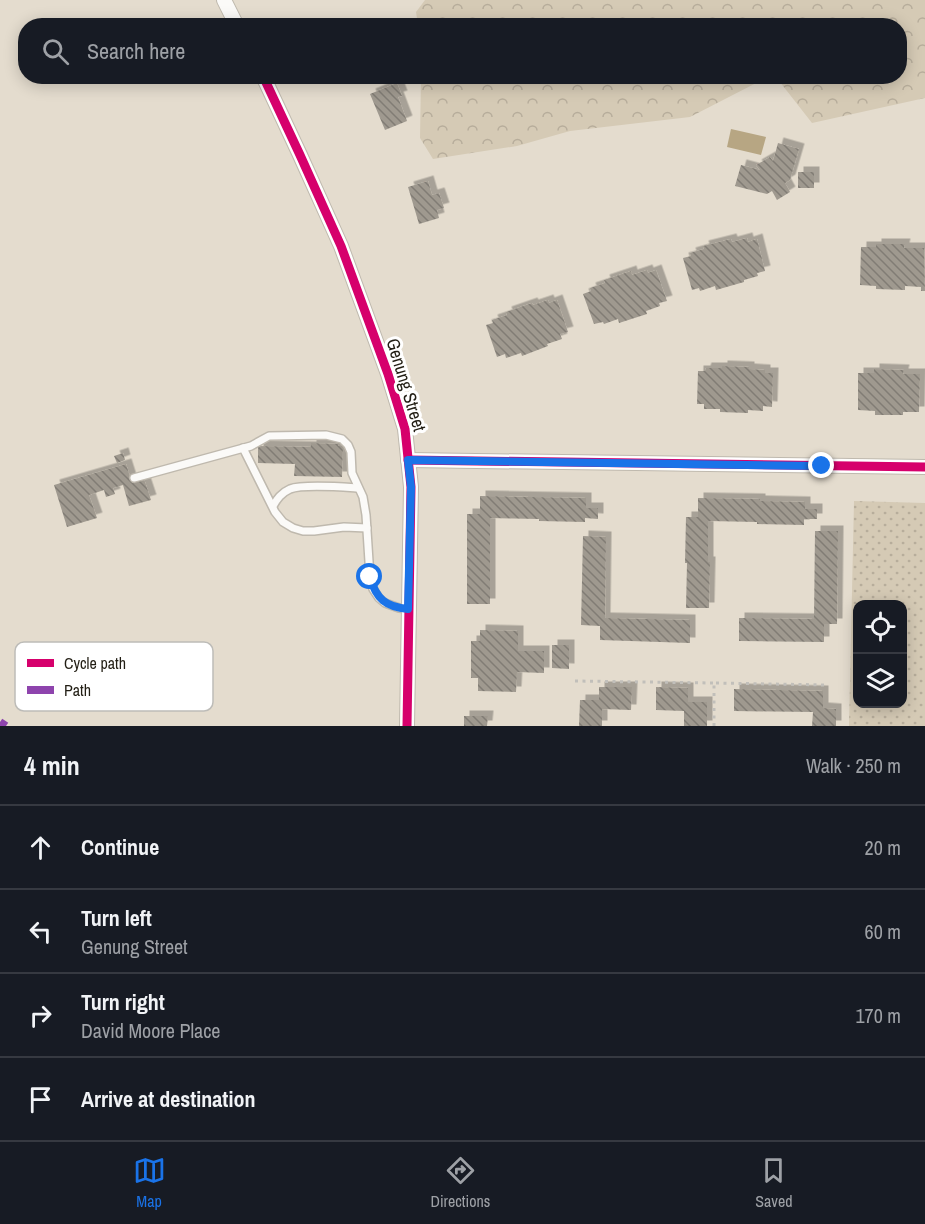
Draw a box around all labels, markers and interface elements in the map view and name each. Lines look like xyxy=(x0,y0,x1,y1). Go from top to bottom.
search box xyxy=(18,18,907,84)
icon: search xyxy=(39,35,72,68)
text: Search here xyxy=(87,36,185,66)
street label: Genung Street xyxy=(380,335,432,434)
route end xyxy=(808,452,834,478)
route start xyxy=(356,563,382,589)
map controls xyxy=(853,600,907,708)
button: locate xyxy=(853,600,907,654)
legend xyxy=(15,642,213,711)
text: Cycle path xyxy=(64,652,126,674)
button: layers xyxy=(853,654,907,708)
text: Path xyxy=(64,679,91,701)
text: 4 min xyxy=(24,748,80,783)
text: Walk · 250 m xyxy=(806,752,901,779)
icon: ahead xyxy=(24,831,57,864)
text: Continue xyxy=(81,832,159,862)
text: 20 m xyxy=(865,834,901,861)
text: Turn left xyxy=(81,903,152,933)
icon: left xyxy=(24,915,57,948)
text: 60 m xyxy=(865,918,901,945)
text: Genung Street xyxy=(81,933,188,960)
text: Turn right xyxy=(81,987,165,1017)
icon: right xyxy=(24,999,57,1032)
text: 170 m xyxy=(855,1002,901,1029)
text: David Moore Place xyxy=(81,1017,220,1044)
icon: arrive xyxy=(24,1083,57,1116)
text: Arrive at destination xyxy=(81,1084,255,1114)
tab: Map xyxy=(133,1154,166,1212)
tab: Directions xyxy=(431,1154,490,1212)
tab: Saved xyxy=(755,1154,793,1212)

